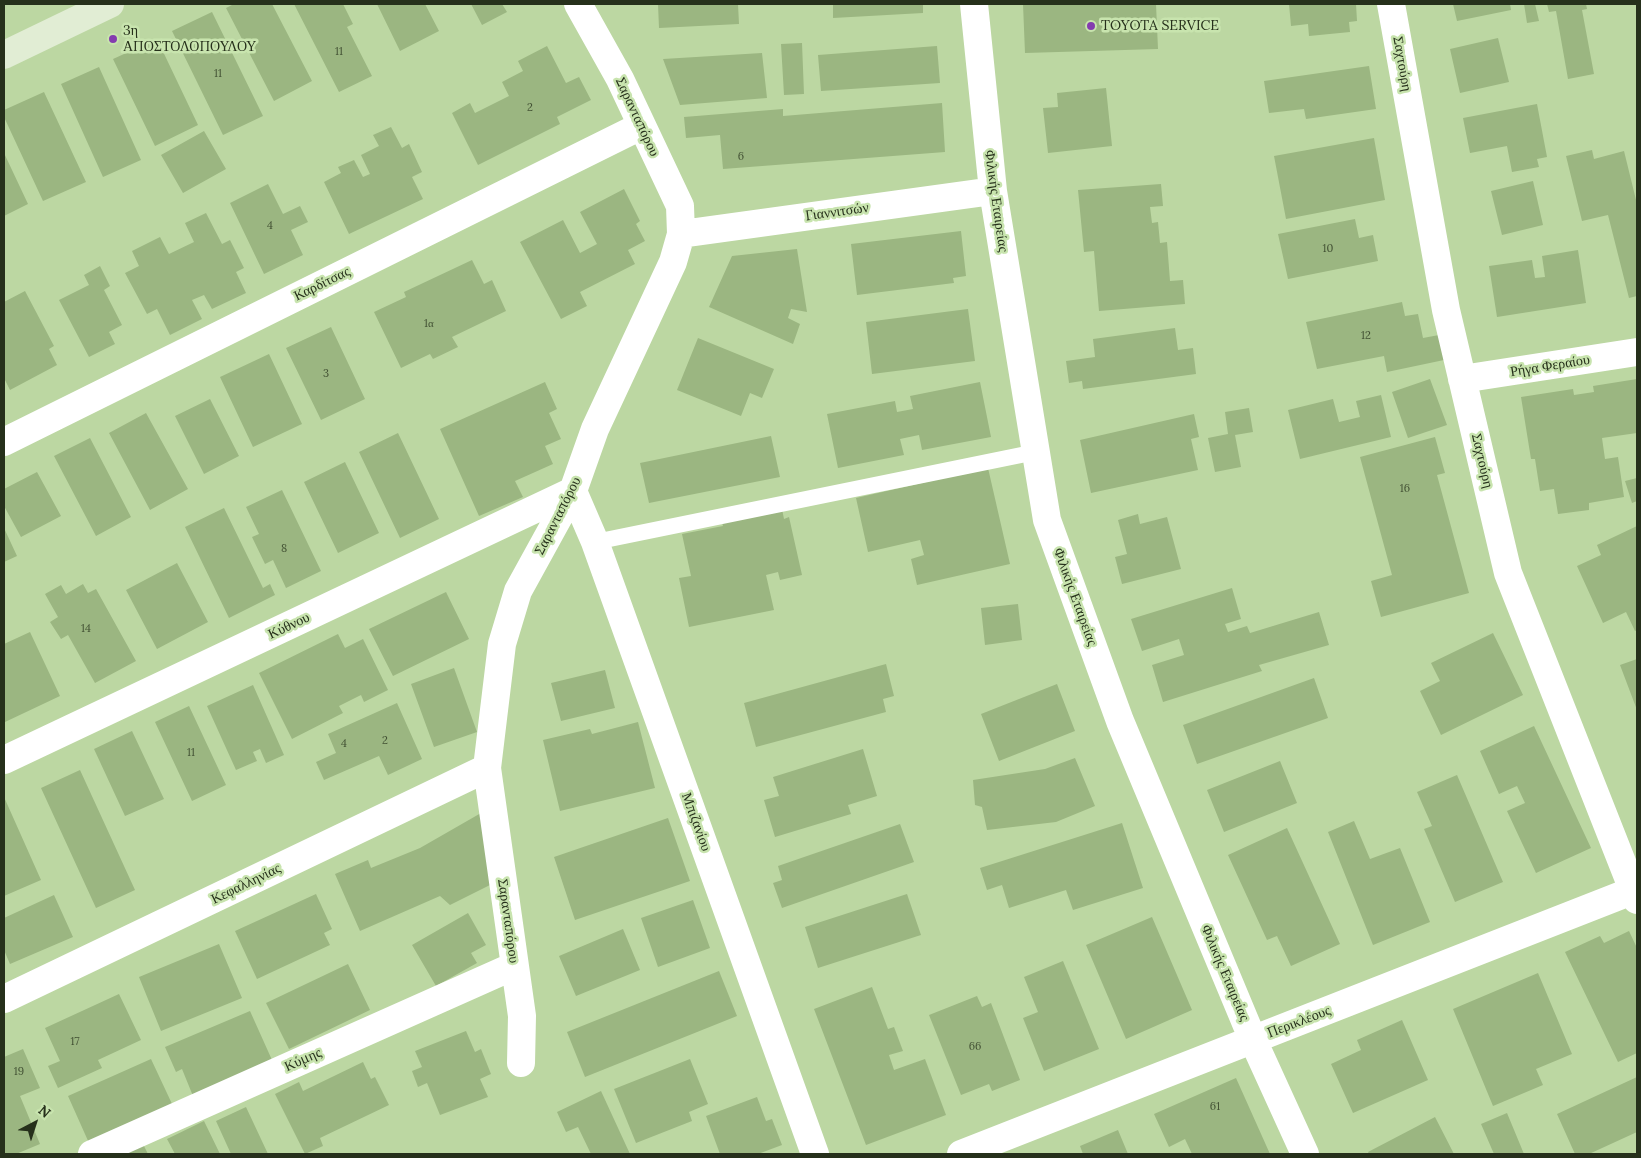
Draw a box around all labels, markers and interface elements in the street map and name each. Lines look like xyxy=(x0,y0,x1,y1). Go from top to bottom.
place label: TOYOTA SERVICE xyxy=(1101,18,1219,34)
marker: TOYOTA SERVICE xyxy=(1085,20,1097,32)
place label: 3η ΑΠΟΣΤΟΛΟΠΟΥΛΟΥ xyxy=(123,23,256,56)
marker: 3η ΑΠΟΣΤΟΛΟΠΟΥΛΟΥ xyxy=(107,33,119,45)
street label: Σαχτούρη xyxy=(1389,35,1415,93)
house number: 11 xyxy=(335,45,343,59)
house number: 11 xyxy=(214,67,222,81)
street label: Σαρανταπόρου xyxy=(611,75,663,159)
house number: 2 xyxy=(527,101,533,115)
street label: Φιλικής Εταιρείας xyxy=(981,149,1011,253)
house number: 6 xyxy=(738,150,744,164)
street label: Γιαννιτσών xyxy=(804,199,870,225)
house number: 4 xyxy=(267,219,273,233)
house number: 10 xyxy=(1323,242,1333,256)
street label: Καρδίτσας xyxy=(291,263,353,305)
house number: 1α xyxy=(424,317,434,331)
house number: 12 xyxy=(1361,329,1371,343)
street label: Ρήγα Φεραίου xyxy=(1509,351,1591,381)
house number: 3 xyxy=(323,367,329,381)
street label: Σαχτούρη xyxy=(1468,432,1496,490)
street label: Σαρανταπόρου xyxy=(531,474,585,558)
house number: 16 xyxy=(1400,482,1410,496)
house number: 8 xyxy=(281,542,287,556)
street label: Φιλικής Εταιρείας xyxy=(1050,546,1100,648)
street label: Κύθνου xyxy=(266,609,312,643)
house number: 14 xyxy=(81,622,91,636)
house number: 2 xyxy=(382,734,388,748)
house number: 4 xyxy=(341,737,347,751)
house number: 11 xyxy=(187,746,195,760)
street label: Μπιζανίου xyxy=(678,790,714,854)
street label: Κεφαλληνίας xyxy=(209,860,283,908)
street label: Σαρανταπόρου xyxy=(494,878,522,964)
street label: Φιλικής Εταιρείας xyxy=(1197,922,1253,1024)
street label: Περικλέους xyxy=(1265,1002,1333,1042)
house number: 17 xyxy=(70,1035,80,1049)
house number: 66 xyxy=(969,1040,981,1054)
street label: Κύμης xyxy=(282,1044,324,1076)
house number: 19 xyxy=(14,1065,24,1079)
north arrow xyxy=(10,1098,60,1148)
house number: 61 xyxy=(1210,1100,1220,1114)
text: N xyxy=(35,1101,55,1122)

